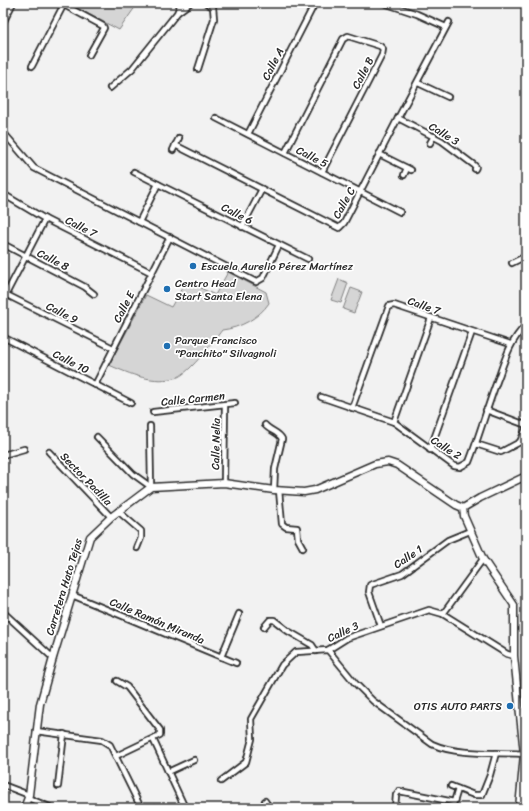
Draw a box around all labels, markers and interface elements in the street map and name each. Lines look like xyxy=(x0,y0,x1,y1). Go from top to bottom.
street label: Calle A xyxy=(257,44,289,84)
street label: Calle B xyxy=(347,53,379,93)
street label: Calle 3 xyxy=(425,117,463,151)
street label: Calle 5 xyxy=(293,141,332,173)
street label: Calle C xyxy=(327,183,361,222)
street label: Calle 6 xyxy=(218,198,256,230)
street label: Calle 7 xyxy=(62,211,101,243)
street label: Calle 8 xyxy=(34,244,73,276)
place label: Escuela Aurelio Pérez Martínez xyxy=(201,257,354,276)
marker: Escuela Aurelio Pérez Martínez xyxy=(188,261,198,271)
place label: Centro Head Start Santa Elena xyxy=(175,274,262,306)
marker: Centro Head Start Santa Elena xyxy=(162,284,172,294)
street label: Calle E xyxy=(108,287,140,326)
street label: Calle 7 xyxy=(405,292,444,321)
street label: Calle 9 xyxy=(43,297,82,329)
place label: Parque Francisco "Panchito" Silvagnoli xyxy=(175,331,277,363)
marker: Parque Francisco "Panchito" Silvagnoli xyxy=(162,341,172,351)
street label: Calle 10 xyxy=(49,345,93,379)
street label: Calle Carmen xyxy=(160,386,226,412)
street label: Calle Nelia xyxy=(206,417,226,470)
street label: Calle 2 xyxy=(427,431,466,465)
street label: Sector Padilla xyxy=(55,448,117,511)
street label: Carretera Hato Tejas xyxy=(40,535,88,638)
street label: Calle 1 xyxy=(389,540,427,574)
street label: Calle Ramón Miranda xyxy=(107,592,208,650)
street label: Calle 3 xyxy=(324,616,362,648)
place label: OTIS AUTO PARTS xyxy=(414,697,502,716)
marker: OTIS AUTO PARTS xyxy=(505,701,515,711)

